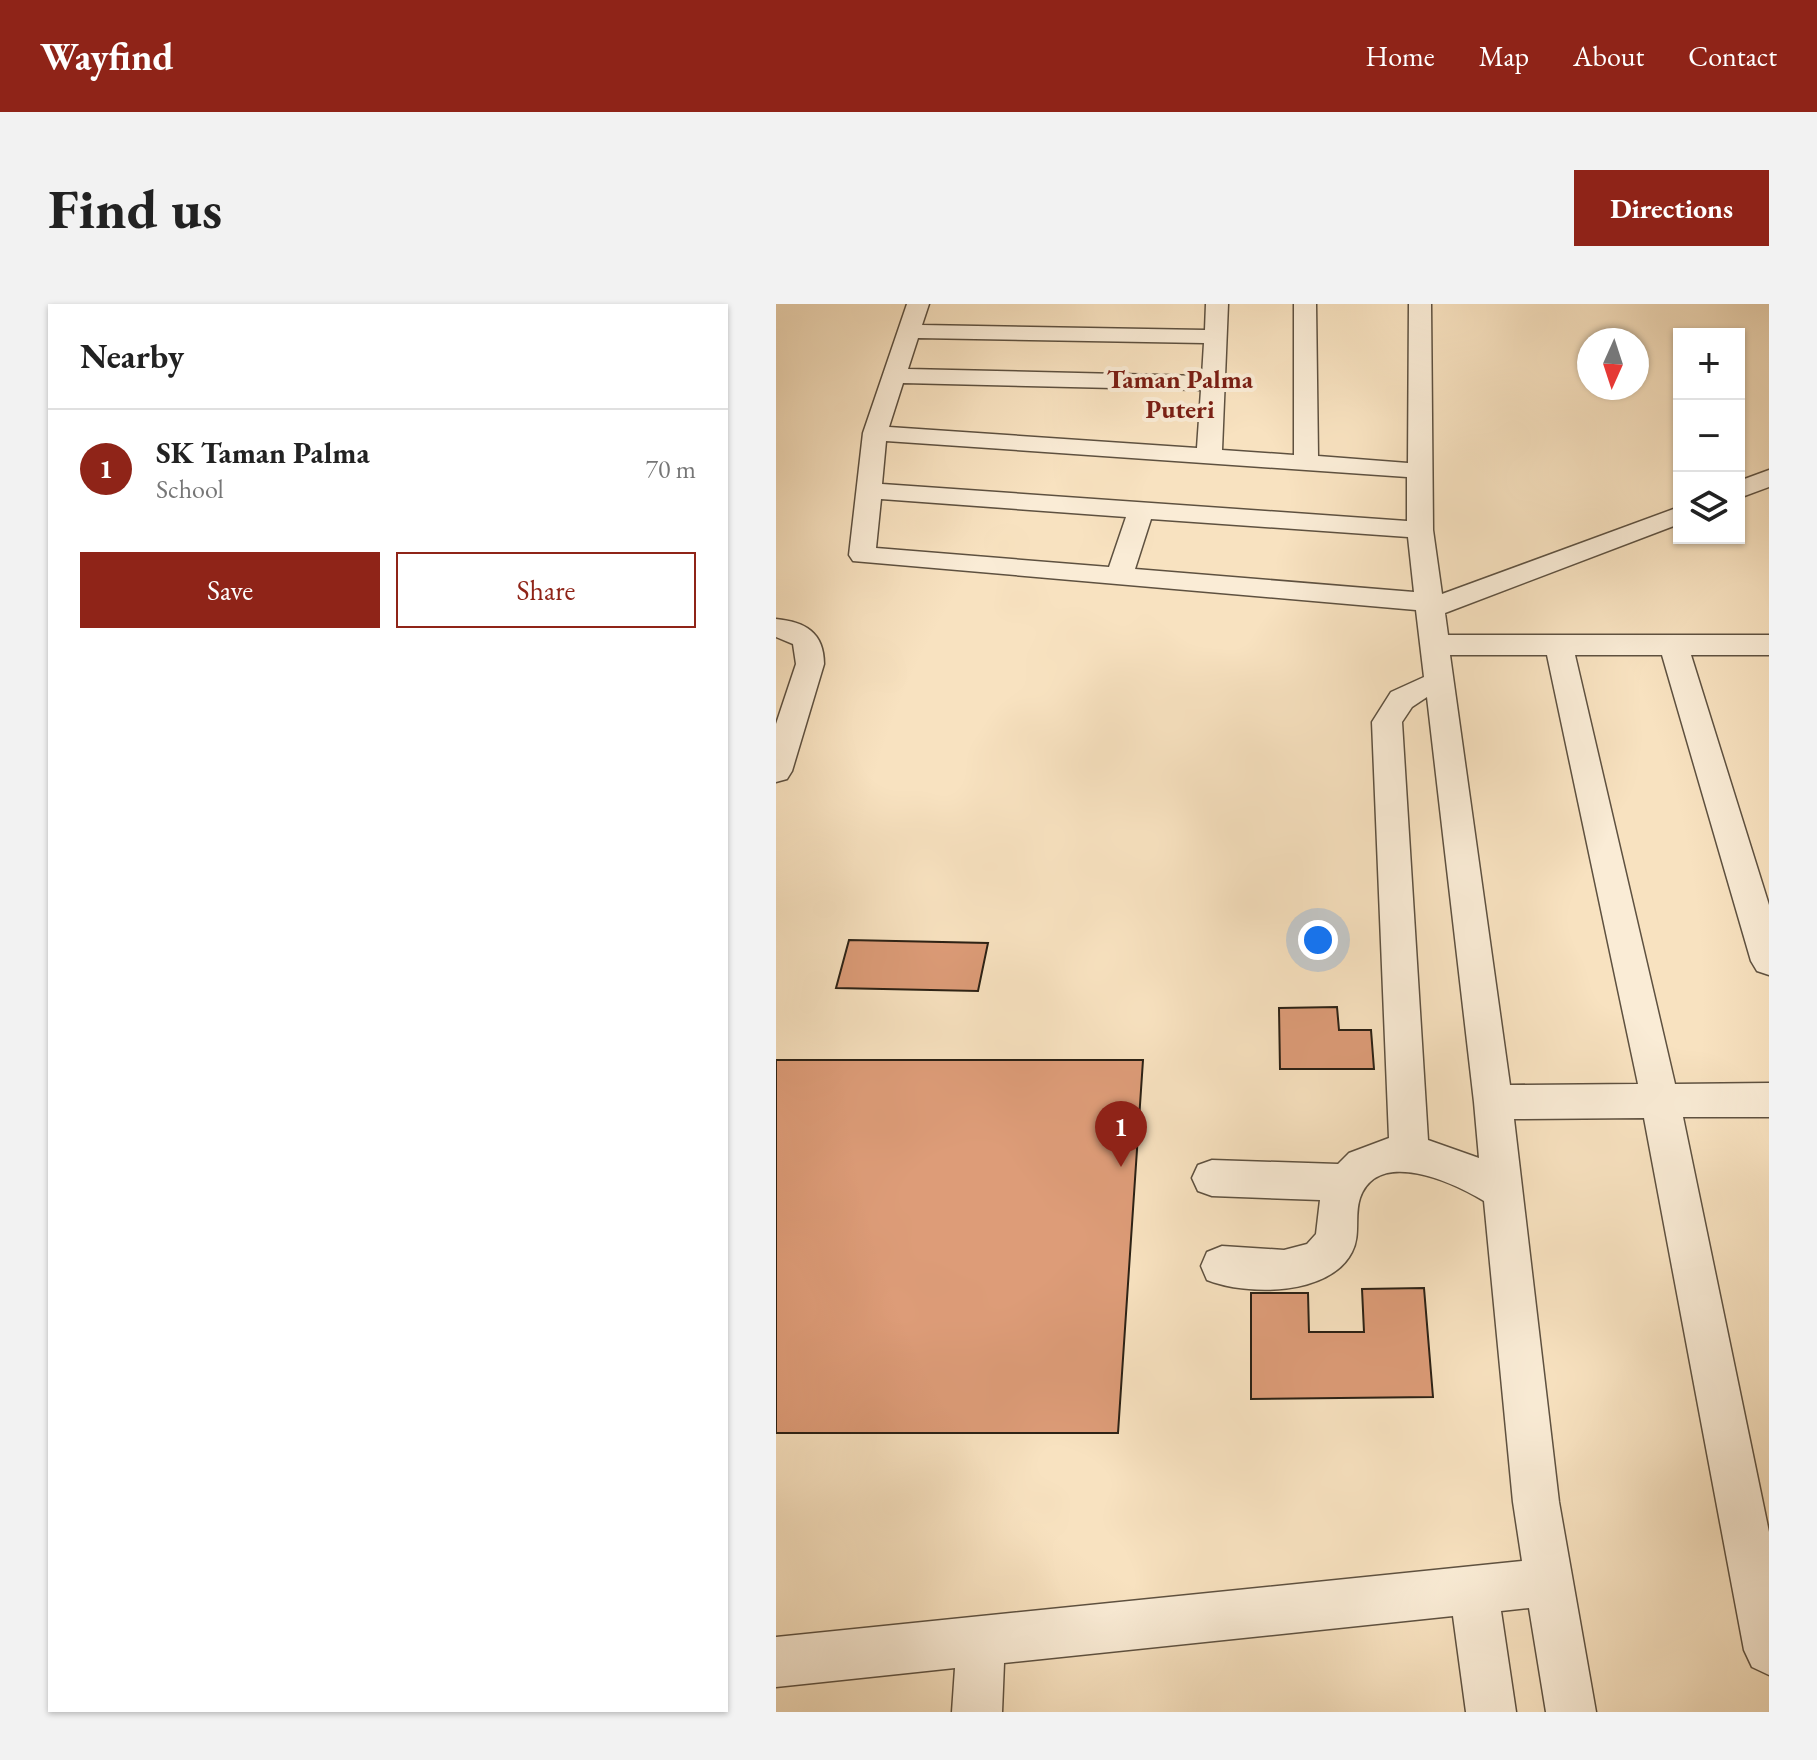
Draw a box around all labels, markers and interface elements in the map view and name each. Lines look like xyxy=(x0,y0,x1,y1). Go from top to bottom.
text: Wayfind xyxy=(40,32,174,81)
text: Home xyxy=(1365,38,1435,74)
text: Map xyxy=(1479,38,1529,74)
text: About xyxy=(1573,38,1644,74)
text: Contact xyxy=(1688,38,1777,74)
button: Directions xyxy=(1574,170,1769,246)
text: Find us xyxy=(48,172,222,245)
north arrow xyxy=(1577,328,1649,400)
map controls xyxy=(1673,328,1745,544)
button: + xyxy=(1673,328,1745,400)
text: Nearby xyxy=(80,334,184,378)
district label: Taman Palma Puteri xyxy=(1107,362,1254,426)
button: − xyxy=(1673,400,1745,472)
text: SK Taman Palma xyxy=(156,433,370,472)
text: 1 xyxy=(99,452,113,486)
text: 70 m xyxy=(646,452,696,486)
text: School xyxy=(156,472,224,506)
button: layers xyxy=(1673,472,1745,544)
button: Save xyxy=(80,552,380,628)
button: Share xyxy=(396,552,696,628)
your location xyxy=(1298,920,1338,960)
pin: 1 xyxy=(1095,1101,1147,1167)

